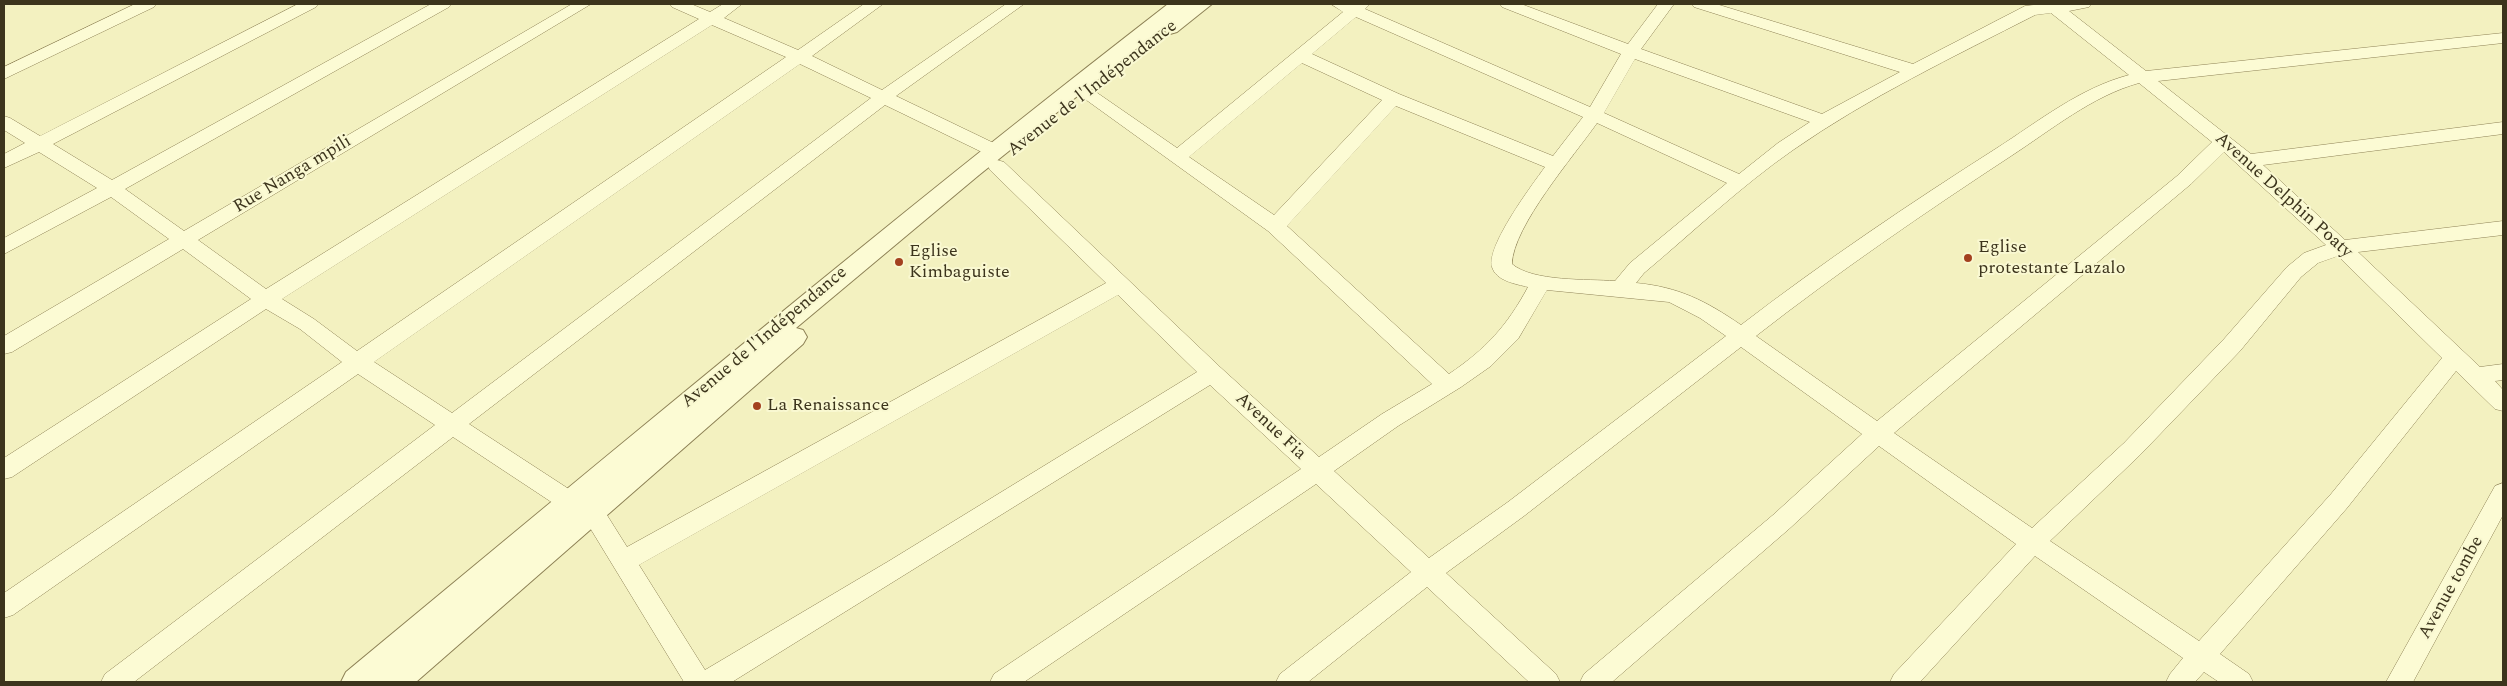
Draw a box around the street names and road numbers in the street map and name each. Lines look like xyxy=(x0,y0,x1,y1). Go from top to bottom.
street label: Avenue de l'Indépendance xyxy=(1004,16,1182,162)
street label: Avenue Delphin Poaty xyxy=(2210,128,2356,264)
street label: Rue Nanga mpili xyxy=(230,131,356,219)
street label: Avenue de l'Indépendance xyxy=(678,262,852,414)
street label: Avenue Fia xyxy=(1230,389,1310,465)
street label: Avenue tombe xyxy=(2415,533,2489,643)

